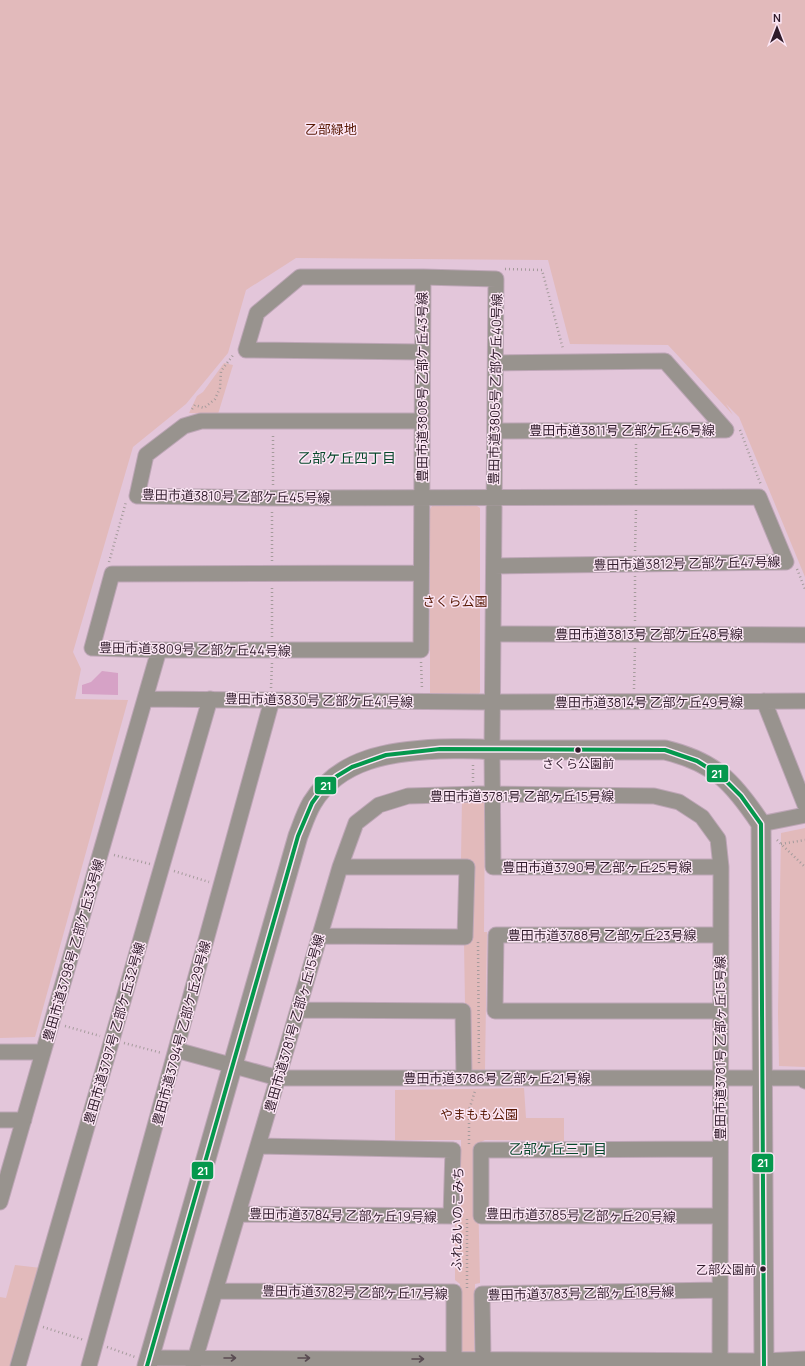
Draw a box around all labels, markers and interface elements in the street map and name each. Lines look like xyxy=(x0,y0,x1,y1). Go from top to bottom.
north arrow xyxy=(757,8,797,48)
text: N xyxy=(773,10,781,25)
park label: 乙部緑地 xyxy=(305,120,357,138)
street label: 豊田市道3808号 乙部ケ丘43号線 xyxy=(413,292,431,482)
street label: 豊田市道3805号 乙部ケ丘40号線 xyxy=(484,293,506,485)
street label: 豊田市道3811号 乙部ケ丘46号線 xyxy=(529,421,715,439)
district label: 乙部ケ丘四丁目 xyxy=(298,448,396,467)
street label: 豊田市道3810号 乙部ケ丘45号線 xyxy=(142,485,330,507)
street label: 豊田市道3812号 乙部ケ丘47号線 xyxy=(593,552,781,574)
park label: さくら公園 xyxy=(422,592,488,610)
street label: 豊田市道3813号 乙部ケ丘48号線 xyxy=(555,625,743,643)
street label: 豊田市道3809号 乙部ケ丘44号線 xyxy=(99,638,291,660)
street label: 豊田市道3830号 乙部ケ丘41号線 xyxy=(225,689,413,711)
street label: 豊田市道3814号 乙部ケ丘49号線 xyxy=(555,693,743,711)
marker: さくら公園前 xyxy=(573,745,583,755)
place label: さくら公園前 xyxy=(542,755,614,772)
line badge: 21 xyxy=(706,764,729,783)
text: 21 xyxy=(711,766,723,781)
line badge: 21 xyxy=(314,776,337,795)
text: 21 xyxy=(320,778,332,793)
street label: 豊田市道3781号 乙部ヶ丘15号線 xyxy=(430,787,614,805)
street label: 豊田市道3798号 乙部ケ丘33号線 xyxy=(38,857,108,1043)
street label: 豊田市道3790号 乙部ヶ丘25号線 xyxy=(502,858,692,876)
street label: 豊田市道3788号 乙部ヶ丘23号線 xyxy=(507,926,697,944)
street label: 豊田市道3781号 乙部ヶ丘15号線 xyxy=(260,932,328,1114)
street label: 豊田市道3794号 乙部ケ丘29号線 xyxy=(148,939,214,1127)
street label: 豊田市道3797号 乙部ケ丘32号線 xyxy=(79,940,149,1126)
street label: 豊田市道3781号 乙部ヶ丘15号線 xyxy=(711,956,729,1140)
street label: 豊田市道3786号 乙部ヶ丘21号線 xyxy=(403,1069,591,1087)
park label: やまもも公園 xyxy=(440,1105,518,1123)
district label: 乙部ケ丘三丁目 xyxy=(509,1139,607,1158)
line badge: 21 xyxy=(751,1153,774,1173)
text: 21 xyxy=(757,1155,769,1170)
line badge: 21 xyxy=(191,1161,214,1180)
text: 21 xyxy=(197,1163,209,1178)
street label: ふれあいのこみち xyxy=(447,1167,467,1271)
street label: 豊田市道3784号 乙部ヶ丘19号線 xyxy=(249,1204,437,1226)
street label: 豊田市道3785号 乙部ヶ丘20号線 xyxy=(486,1204,676,1226)
place label: 乙部公園前 xyxy=(696,1261,756,1278)
marker: 乙部公園前 xyxy=(758,1264,768,1274)
street label: 豊田市道3782号 乙部ヶ丘17号線 xyxy=(262,1281,448,1303)
street label: 豊田市道3783号 乙部ヶ丘18号線 xyxy=(488,1282,674,1304)
one-way arrow xyxy=(223,1354,236,1362)
one-way arrow xyxy=(297,1354,310,1362)
one-way arrow xyxy=(411,1355,424,1363)

